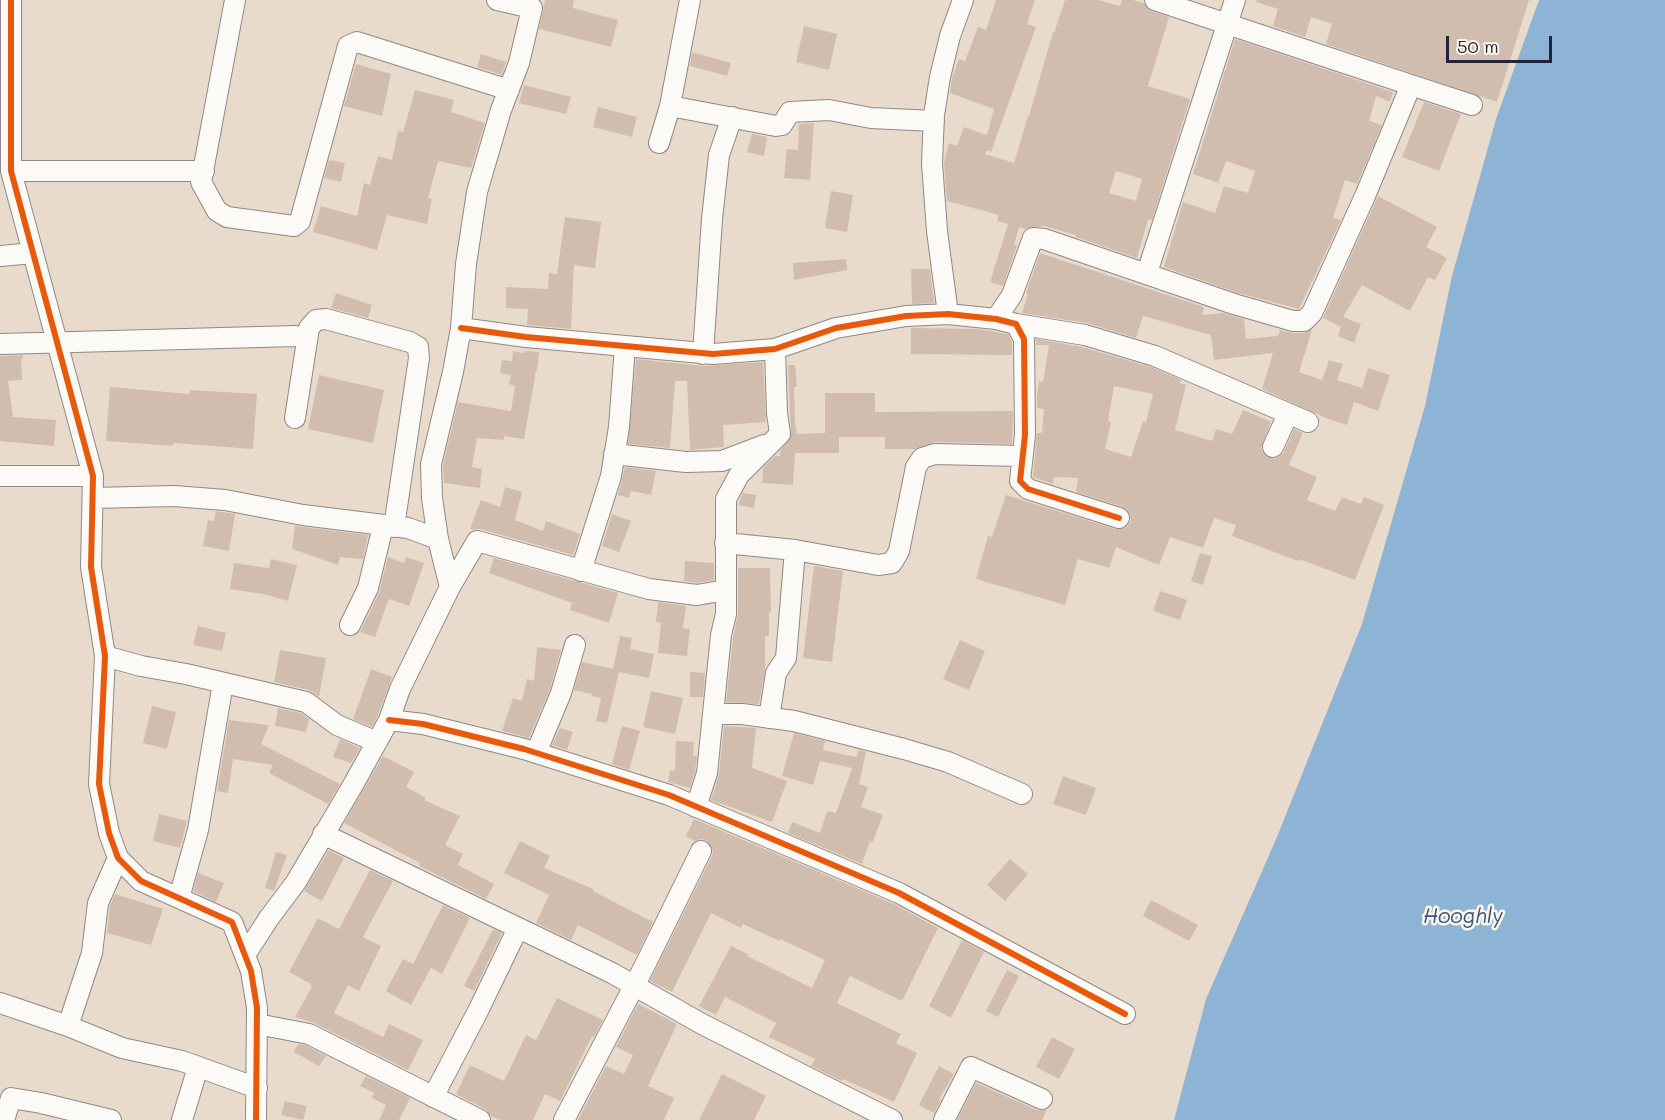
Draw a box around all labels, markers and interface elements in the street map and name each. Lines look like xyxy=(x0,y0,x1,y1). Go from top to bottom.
scale bar xyxy=(1449,24,1556,62)
text: 50 m xyxy=(1457,34,1499,58)
water label: Hooghly xyxy=(1423,904,1503,930)

